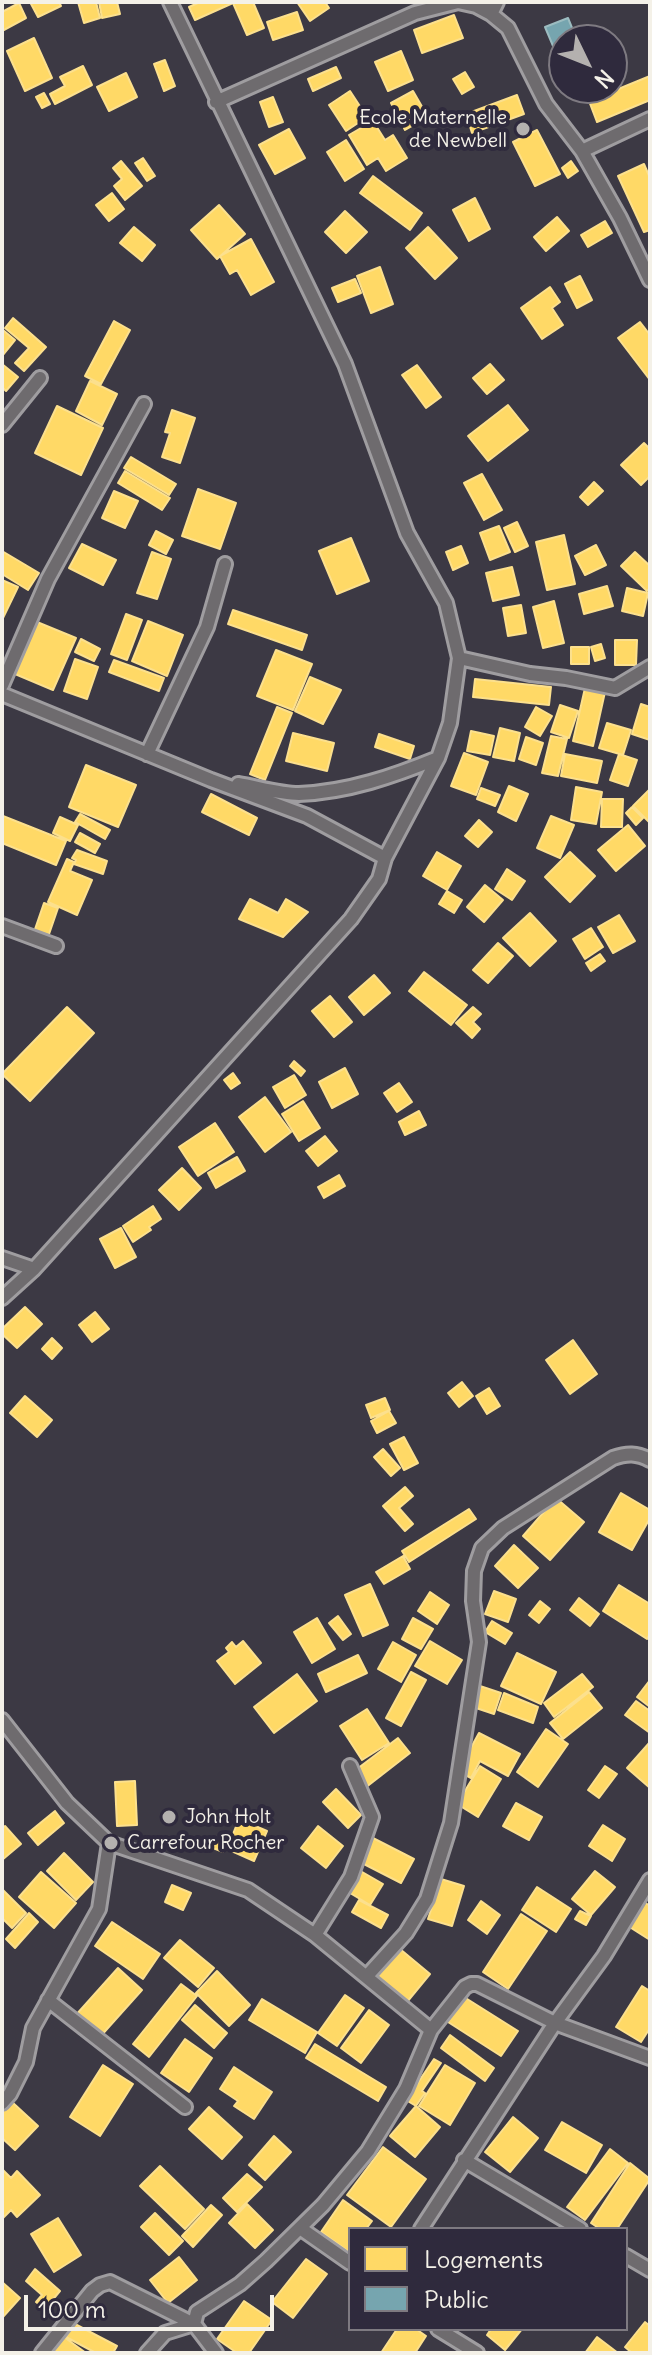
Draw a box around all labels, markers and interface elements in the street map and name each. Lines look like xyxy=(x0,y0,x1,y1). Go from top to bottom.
north arrow xyxy=(548,24,628,104)
text: N xyxy=(589,64,620,94)
place label: Ecole Maternelle de Newbell xyxy=(359,106,507,153)
marker: Ecole Maternelle de Newbell xyxy=(514,120,532,138)
place label: John Holt xyxy=(185,1805,271,1829)
marker: John Holt xyxy=(160,1808,178,1826)
place label: Carrefour Rocher xyxy=(127,1831,285,1855)
marker: Carrefour Rocher xyxy=(102,1834,120,1852)
legend xyxy=(348,2227,628,2331)
text: Logements xyxy=(424,2244,543,2274)
scale bar xyxy=(28,2279,278,2329)
text: Public xyxy=(424,2284,489,2314)
text: 100 m xyxy=(38,2294,106,2324)

